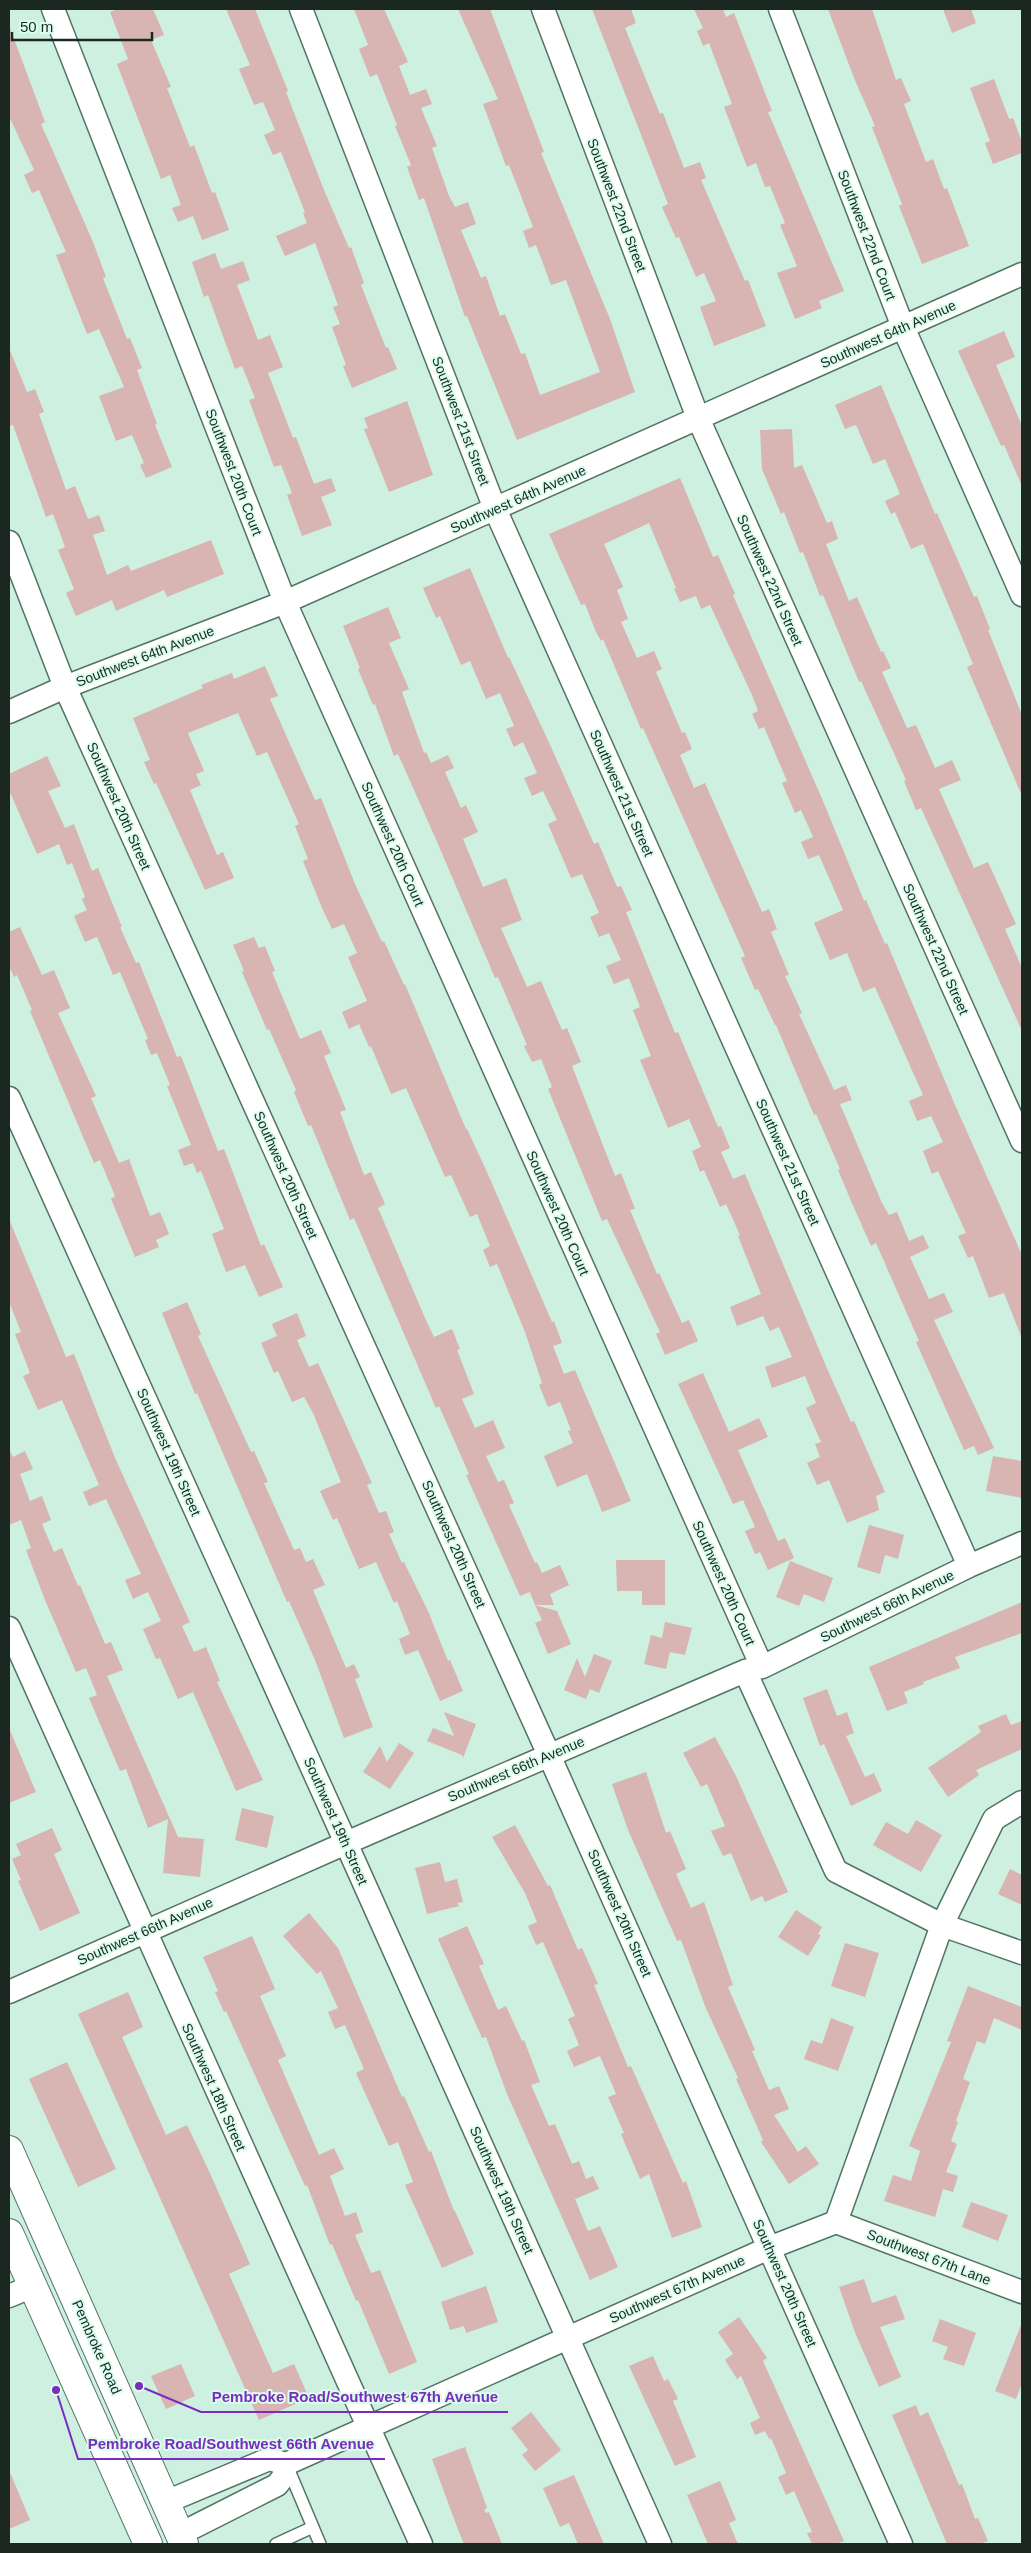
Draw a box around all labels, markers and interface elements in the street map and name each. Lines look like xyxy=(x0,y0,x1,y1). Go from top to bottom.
scale bar xyxy=(12,10,152,42)
text: 50 m xyxy=(20,18,53,35)
street label: Southwest 22nd Street xyxy=(584,136,650,274)
street label: Southwest 22nd Court xyxy=(835,167,899,303)
street label: Southwest 64th Avenue xyxy=(818,297,959,371)
street label: Southwest 21st Street xyxy=(429,354,493,488)
street label: Southwest 20th Court xyxy=(202,406,266,538)
street label: Southwest 64th Avenue xyxy=(448,462,589,536)
street label: Southwest 22nd Street xyxy=(734,512,806,648)
street label: Southwest 64th Avenue xyxy=(74,622,217,690)
street label: Southwest 21st Street xyxy=(587,727,657,859)
street label: Southwest 20th Street xyxy=(84,740,154,872)
street label: Southwest 20th Court xyxy=(358,779,428,909)
street label: Southwest 22nd Street xyxy=(900,881,972,1017)
street label: Southwest 21st Street xyxy=(753,1096,823,1228)
street label: Southwest 20th Street xyxy=(251,1109,321,1241)
street label: Southwest 20th Court xyxy=(523,1148,593,1278)
street label: Southwest 19th Street xyxy=(134,1386,204,1518)
street label: Southwest 20th Street xyxy=(419,1478,489,1610)
street label: Southwest 20th Court xyxy=(689,1518,759,1648)
street label: Southwest 66th Avenue xyxy=(817,1567,957,1645)
street label: Southwest 66th Avenue xyxy=(445,1733,587,1805)
street label: Southwest 19th Street xyxy=(301,1755,371,1887)
street label: Southwest 20th Street xyxy=(585,1847,655,1979)
street label: Southwest 66th Avenue xyxy=(75,1894,216,1968)
street label: Southwest 18th Street xyxy=(179,2021,249,2153)
street label: Southwest 19th Street xyxy=(467,2124,537,2256)
street label: Southwest 20th Street xyxy=(750,2217,820,2349)
street label: Southwest 67th Lane xyxy=(865,2226,993,2288)
street label: Southwest 67th Avenue xyxy=(607,2252,748,2326)
street label: Pembroke Road xyxy=(69,2298,125,2396)
callout: Pembroke Road/Southwest 67th Avenue xyxy=(201,2382,508,2412)
text: Pembroke Road/Southwest 67th Avenue xyxy=(212,2388,498,2405)
callout: Pembroke Road/Southwest 66th Avenue xyxy=(78,2429,385,2459)
text: Pembroke Road/Southwest 66th Avenue xyxy=(88,2435,374,2452)

